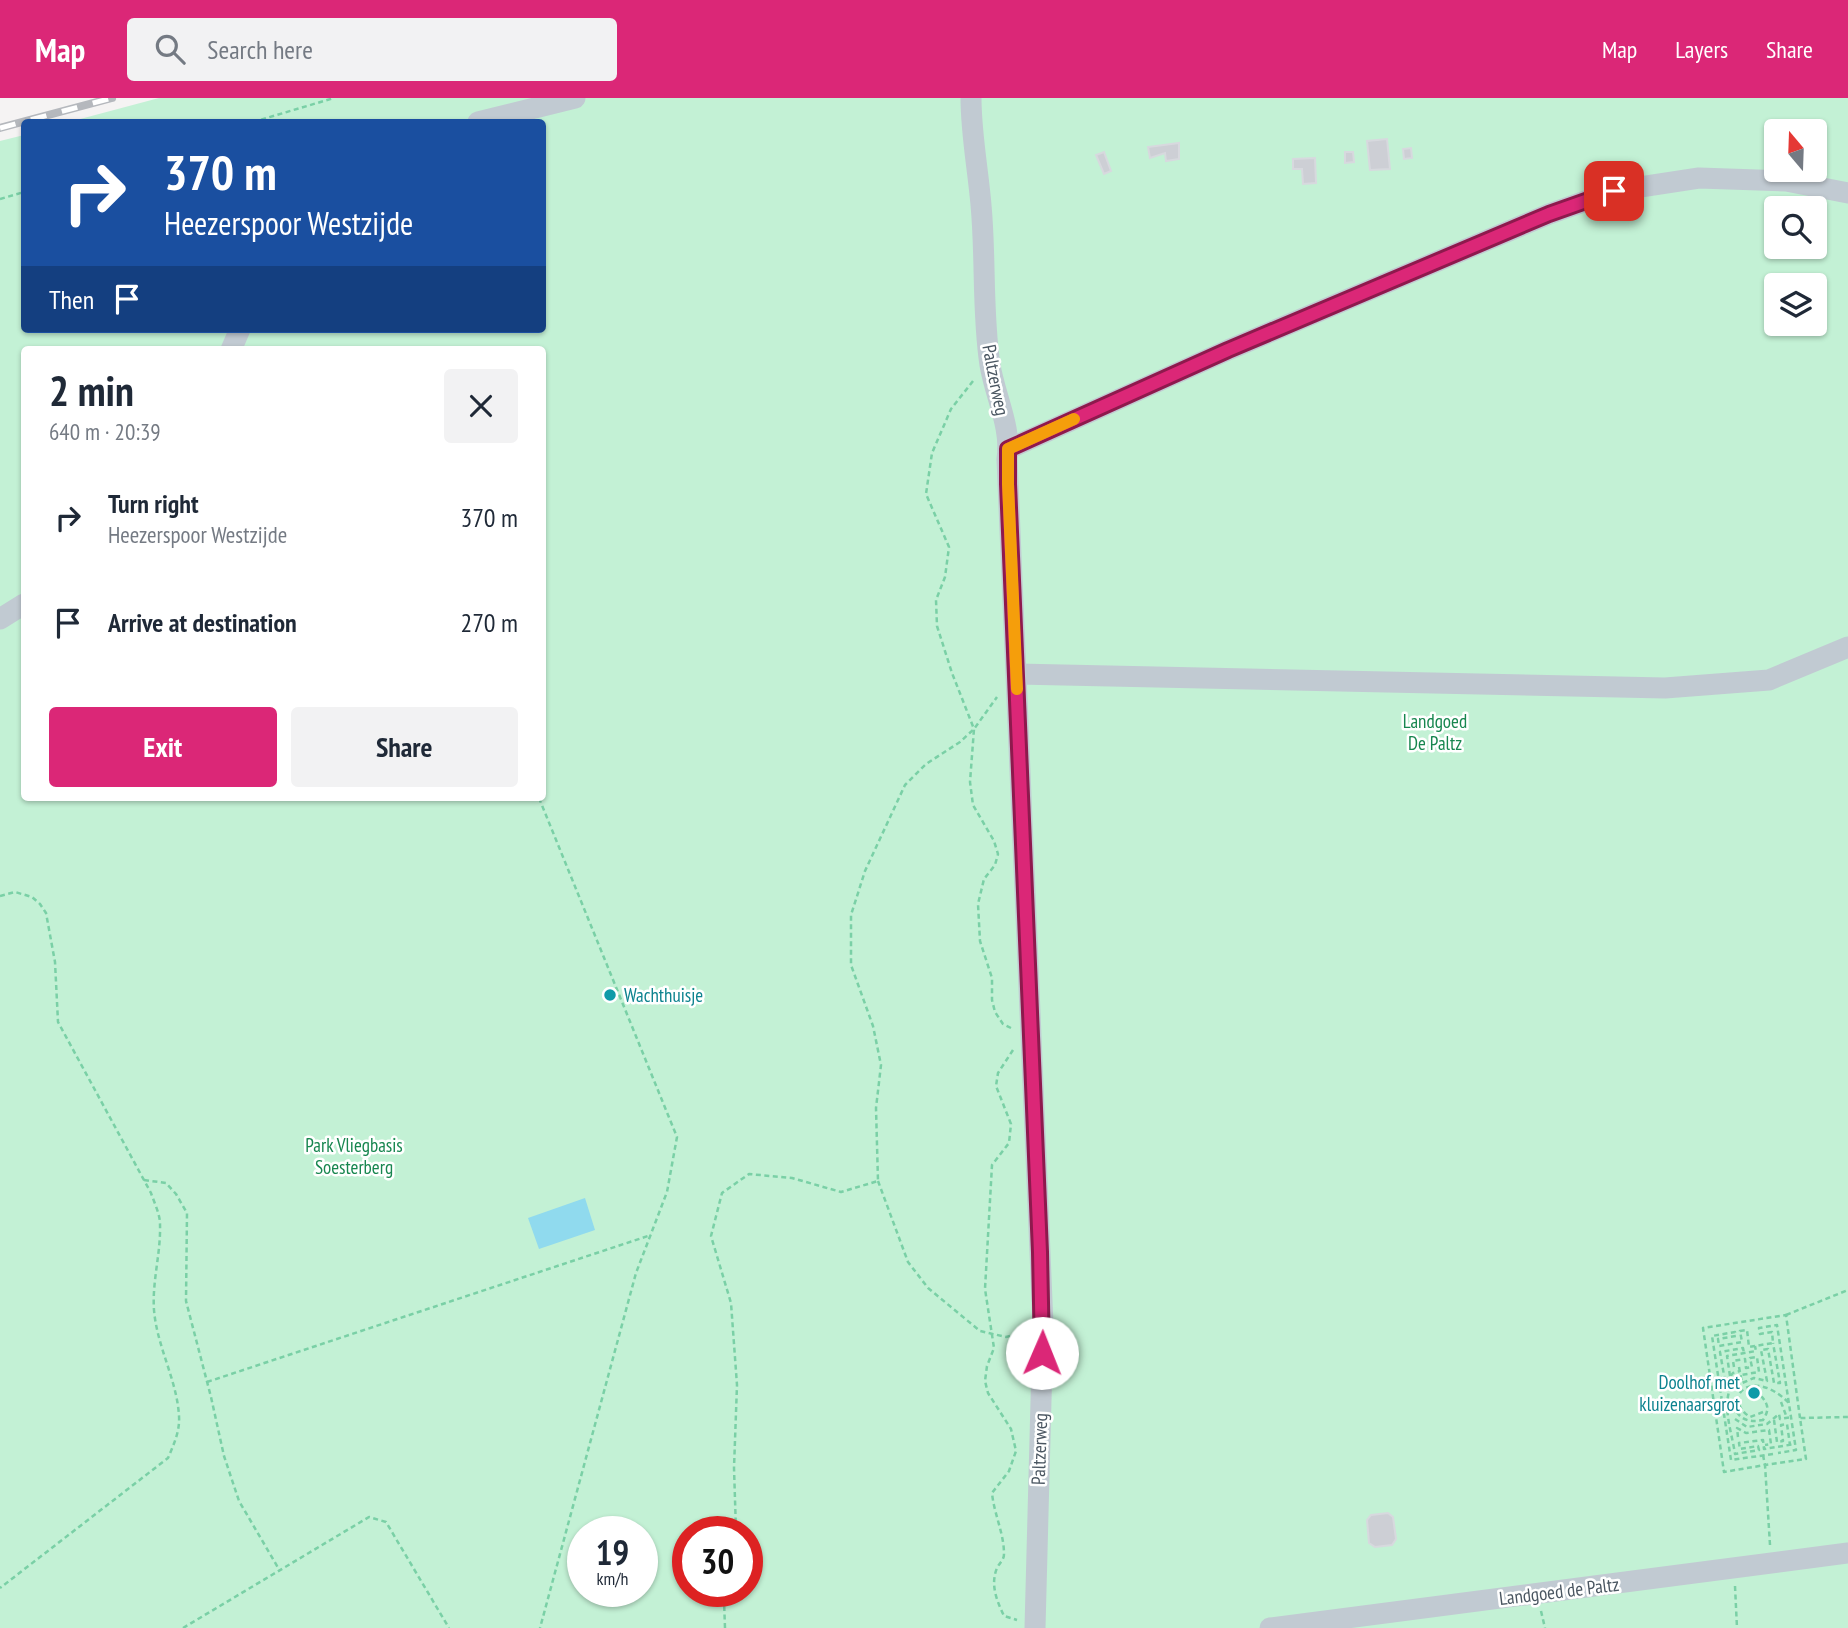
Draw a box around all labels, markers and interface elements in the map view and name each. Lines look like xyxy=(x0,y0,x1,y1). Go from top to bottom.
search box xyxy=(127,18,617,81)
text: Map xyxy=(35,28,85,71)
icon: search xyxy=(151,30,189,68)
text: Search here xyxy=(207,33,313,66)
text: Map xyxy=(1602,34,1637,65)
text: Layers xyxy=(1675,34,1728,65)
text: Share xyxy=(1766,34,1813,65)
north arrow xyxy=(1764,119,1827,182)
map controls xyxy=(1764,119,1827,336)
text: 370 m xyxy=(164,140,277,204)
icon: right xyxy=(49,147,140,238)
pin xyxy=(1584,161,1644,221)
icon: arrive xyxy=(1595,172,1633,210)
button: search xyxy=(1764,196,1827,259)
text: Heezerspoor Westzijde xyxy=(164,202,413,244)
button: layers xyxy=(1764,273,1827,336)
icon: arrive xyxy=(108,280,146,318)
text: Then xyxy=(49,283,94,316)
street label: Paltzerweg xyxy=(977,342,1015,418)
text: 2 min xyxy=(49,363,134,418)
button: close xyxy=(444,369,518,443)
text: 640 m · 20:39 xyxy=(49,417,161,446)
text: Turn right xyxy=(108,487,199,520)
icon: right xyxy=(49,499,87,537)
text: 370 m xyxy=(460,501,518,534)
text: Heezerspoor Westzijde xyxy=(108,520,287,549)
icon: arrive xyxy=(49,604,87,642)
text: Arrive at destination xyxy=(108,606,297,639)
text: 270 m xyxy=(460,606,518,639)
button: Exit xyxy=(49,707,277,787)
button: Share xyxy=(291,707,518,787)
park label: Landgoed De Paltz xyxy=(1403,709,1467,755)
place label: Wachthuisje xyxy=(624,983,703,1007)
marker: Wachthuisje xyxy=(602,987,618,1003)
park label: Park Vliegbasis Soesterberg xyxy=(305,1133,403,1179)
position arrow xyxy=(1005,1316,1079,1390)
place label: Doolhof met kluizenaarsgrot xyxy=(1639,1370,1741,1416)
marker: Doolhof met kluizenaarsgrot xyxy=(1746,1385,1762,1401)
street label: Paltzerweg xyxy=(1026,1413,1052,1485)
speed limit sign: 30 xyxy=(672,1516,763,1607)
text: 19 xyxy=(596,1529,629,1575)
text: km/h xyxy=(597,1567,628,1590)
street label: Landgoed de Paltz xyxy=(1498,1572,1620,1610)

